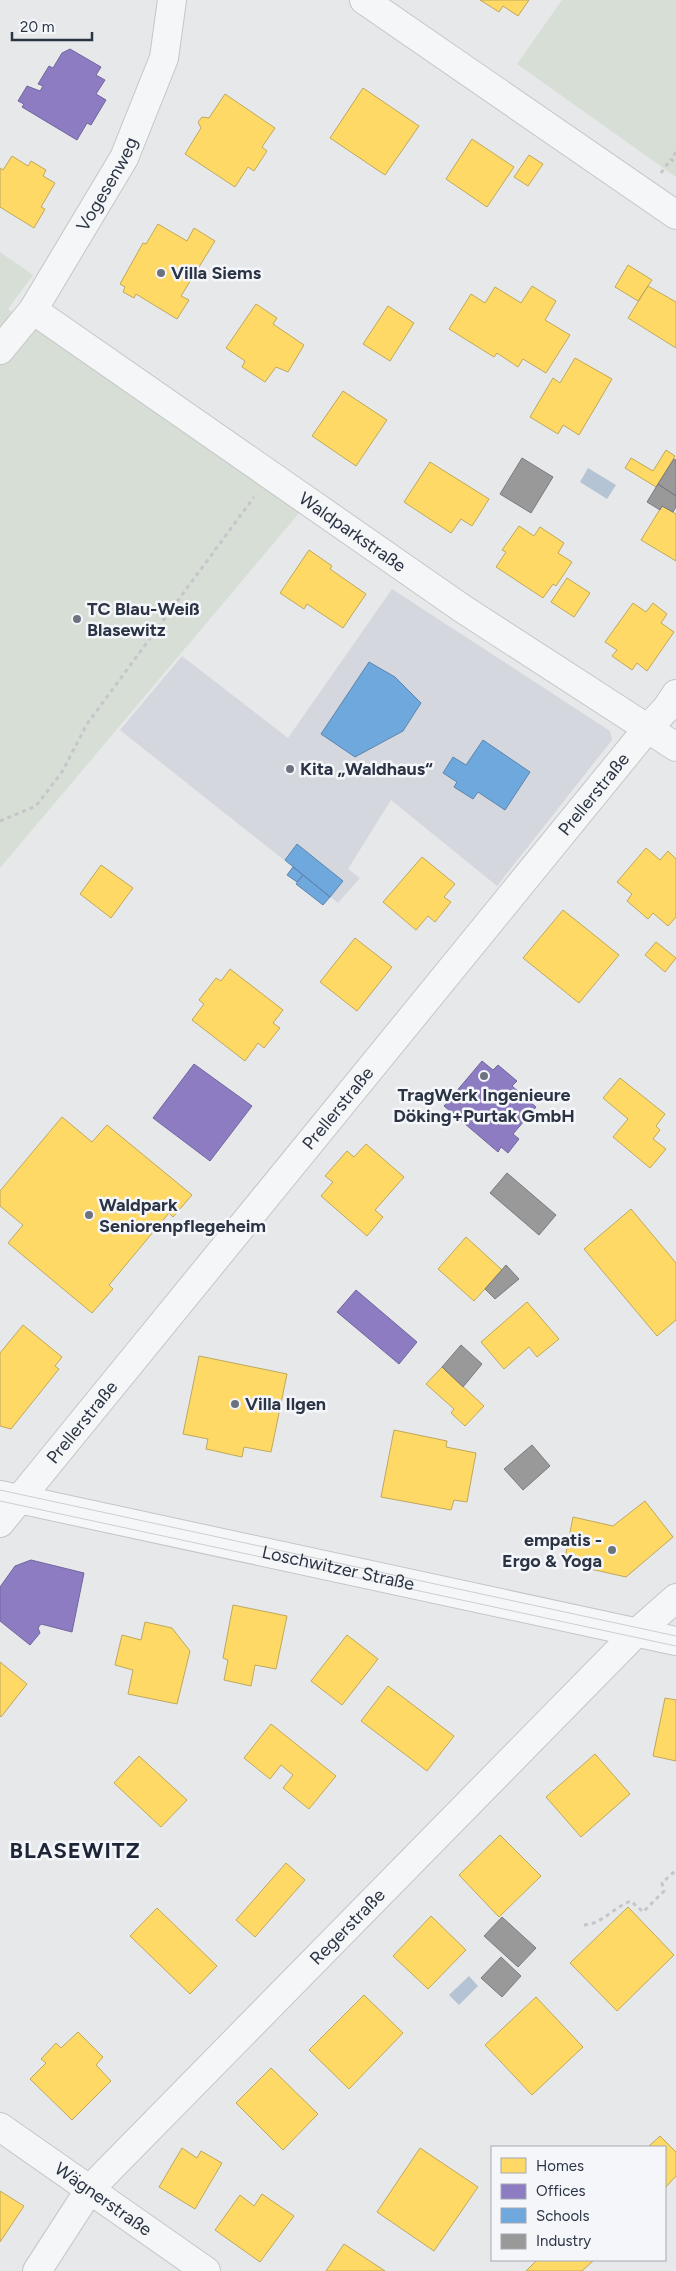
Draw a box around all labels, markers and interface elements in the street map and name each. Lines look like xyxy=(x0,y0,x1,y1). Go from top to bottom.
scale bar xyxy=(12,10,92,42)
text: 20 m xyxy=(20,18,54,36)
street label: Vogesenweg xyxy=(72,134,142,235)
place label: Villa Siems xyxy=(171,262,262,284)
marker: Villa Siems xyxy=(155,267,167,279)
street label: Waldparkstraße xyxy=(295,487,410,577)
place label: TC Blau-Weiß Blasewitz xyxy=(87,598,200,641)
marker: TC Blau-Weiß Blasewitz xyxy=(71,613,83,625)
street label: Prellerstraße xyxy=(553,748,634,840)
place label: Kita „Waldhaus“ xyxy=(300,758,433,780)
marker: Kita „Waldhaus“ xyxy=(284,763,296,775)
street label: Prellerstraße xyxy=(298,1062,378,1154)
marker: TragWerk Ingenieure Döking+Purtak GmbH xyxy=(478,1070,490,1082)
place label: TragWerk Ingenieure Döking+Purtak GmbH xyxy=(393,1084,575,1127)
place label: Waldpark Seniorenpflegeheim xyxy=(99,1194,266,1237)
marker: Waldpark Seniorenpflegeheim xyxy=(83,1209,95,1221)
street label: Prellerstraße xyxy=(42,1376,123,1468)
place label: Villa Ilgen xyxy=(245,1393,326,1415)
marker: Villa Ilgen xyxy=(229,1398,241,1410)
place label: empatis - Ergo & Yoga xyxy=(502,1529,602,1572)
street label: Loschwitzer Straße xyxy=(260,1541,417,1595)
marker: empatis - Ergo & Yoga xyxy=(606,1544,618,1556)
district label: BLASEWITZ xyxy=(9,1837,141,1864)
street label: Regerstraße xyxy=(305,1884,390,1970)
legend xyxy=(491,2146,666,2261)
text: Homes xyxy=(536,2157,584,2175)
street label: Wägnerstraße xyxy=(50,2158,156,2241)
text: Offices xyxy=(536,2182,586,2200)
text: Schools xyxy=(536,2207,589,2225)
text: Industry xyxy=(536,2232,591,2250)

